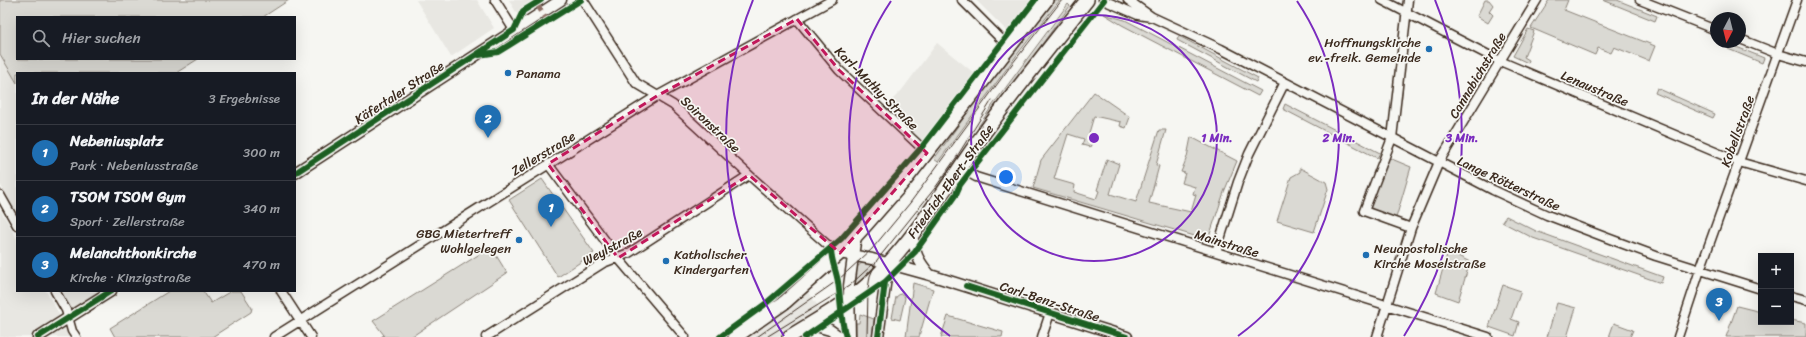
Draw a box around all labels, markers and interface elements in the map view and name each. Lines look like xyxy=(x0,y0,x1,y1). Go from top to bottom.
north arrow xyxy=(1710,12,1746,48)
search box xyxy=(16,16,296,60)
text: Hier suchen xyxy=(62,25,141,51)
icon: search xyxy=(30,27,52,49)
street label: Cannabichstraße xyxy=(1442,27,1513,123)
place label: Hoffnungskirche ev.-freik. Gemeinde xyxy=(1308,31,1421,69)
street label: Karl-Mathy-Straße xyxy=(829,41,924,136)
marker: Hoffnungskirche ev.-freik. Gemeinde xyxy=(1424,44,1434,54)
street label: Käfertaler Straße xyxy=(350,54,449,130)
place label: Panama xyxy=(516,62,561,85)
street label: Lenaustraße xyxy=(1557,64,1633,113)
marker: Panama xyxy=(503,68,513,78)
text: In der Nähe xyxy=(32,83,119,113)
text: 3 Ergebnisse xyxy=(209,87,280,110)
street label: Soironstraße xyxy=(675,90,746,159)
street label: Kobellstraße xyxy=(1714,92,1761,170)
pin: 2 xyxy=(475,105,501,138)
street label: Friedrich-Ebert-Straße xyxy=(901,119,1000,243)
street label: Zellerstraße xyxy=(506,125,580,182)
text: 1 Min. xyxy=(1201,127,1233,149)
text: 2 Min. xyxy=(1321,127,1356,149)
text: 3 Min. xyxy=(1445,127,1478,149)
text: Nebeniusplatz xyxy=(70,128,163,154)
centre of rings xyxy=(1087,131,1101,145)
text: 1 xyxy=(42,141,48,164)
text: 300 m xyxy=(243,141,280,164)
street label: Lange Rötterstraße xyxy=(1453,149,1565,218)
text: Park · Nebeniusstraße xyxy=(70,154,198,177)
your location xyxy=(996,167,1016,187)
text: TSOM TSOM Gym xyxy=(70,184,186,210)
pin: 1 xyxy=(538,194,564,227)
text: 2 xyxy=(41,197,49,220)
text: 340 m xyxy=(243,197,280,220)
text: Sport · Zellerstraße xyxy=(70,210,185,233)
street label: Weylstraße xyxy=(578,221,646,272)
place label: GBG Mietertreff Wohlgelegen xyxy=(416,222,513,260)
street label: Mainstraße xyxy=(1192,223,1262,264)
marker: GBG Mietertreff Wohlgelegen xyxy=(514,235,524,245)
place label: Neuapostolische Kirche Moselstraße xyxy=(1374,237,1486,275)
text: Melanchthonkirche xyxy=(70,240,196,266)
place label: Katholischer Kindergarten xyxy=(674,243,749,281)
marker: Neuapostolische Kirche Moselstraße xyxy=(1361,250,1371,260)
text: 3 xyxy=(41,253,49,276)
text: 470 m xyxy=(243,253,280,276)
map controls xyxy=(1758,253,1794,325)
button: + xyxy=(1758,253,1794,289)
marker: Katholischer Kindergarten xyxy=(661,256,671,266)
text: Kirche · Kinzigstraße xyxy=(70,266,191,289)
street label: Carl-Benz-Straße xyxy=(997,274,1103,329)
pin: 3 xyxy=(1706,288,1732,321)
button: − xyxy=(1758,289,1794,325)

